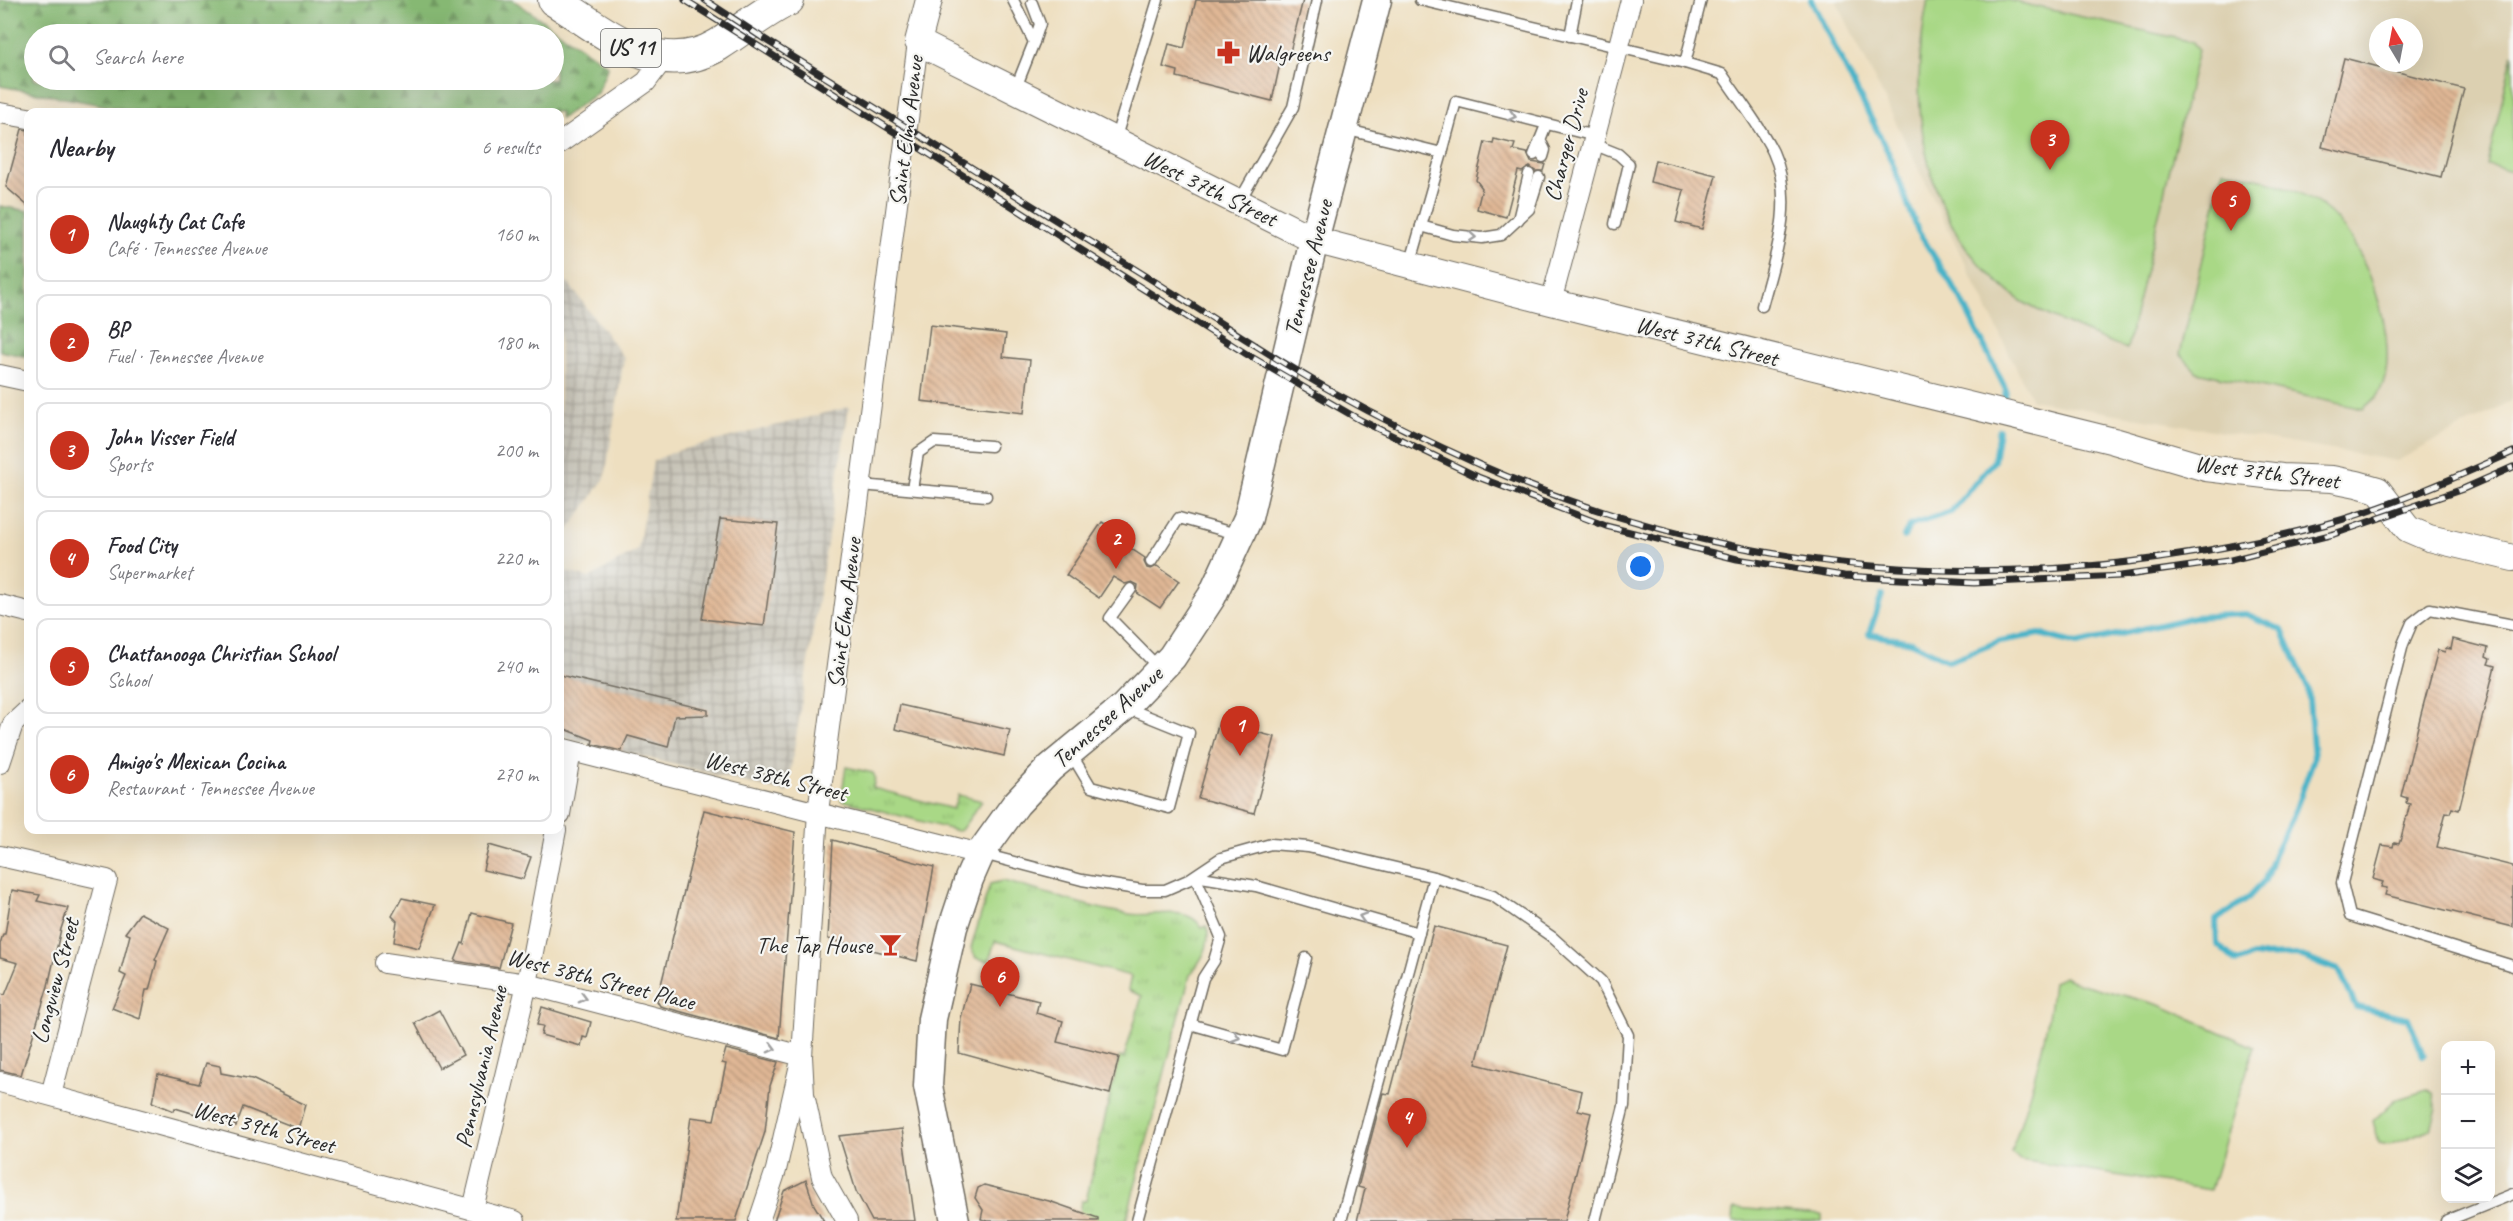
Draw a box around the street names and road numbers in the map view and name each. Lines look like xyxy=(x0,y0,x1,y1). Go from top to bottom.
road number: US 11 xyxy=(601,29,661,67)
street label: Saint Elmo Avenue xyxy=(882,52,930,208)
street label: Charger Drive xyxy=(1537,83,1596,204)
street label: West 37th Street xyxy=(1138,143,1284,234)
street label: Tennessee Avenue xyxy=(1277,195,1340,339)
street label: West 37th Street xyxy=(1633,309,1783,374)
street label: West 37th Street xyxy=(2193,448,2343,496)
street label: Saint Elmo Avenue xyxy=(820,534,868,690)
street label: Tennessee Avenue xyxy=(1045,658,1170,775)
street label: West 38th Street xyxy=(702,744,852,809)
street label: Longview Street xyxy=(24,913,87,1047)
street label: West 38th Street Place xyxy=(504,941,700,1017)
street label: Pennsylvania Avenue xyxy=(448,981,515,1151)
street label: West 39th Street xyxy=(190,1094,340,1161)

